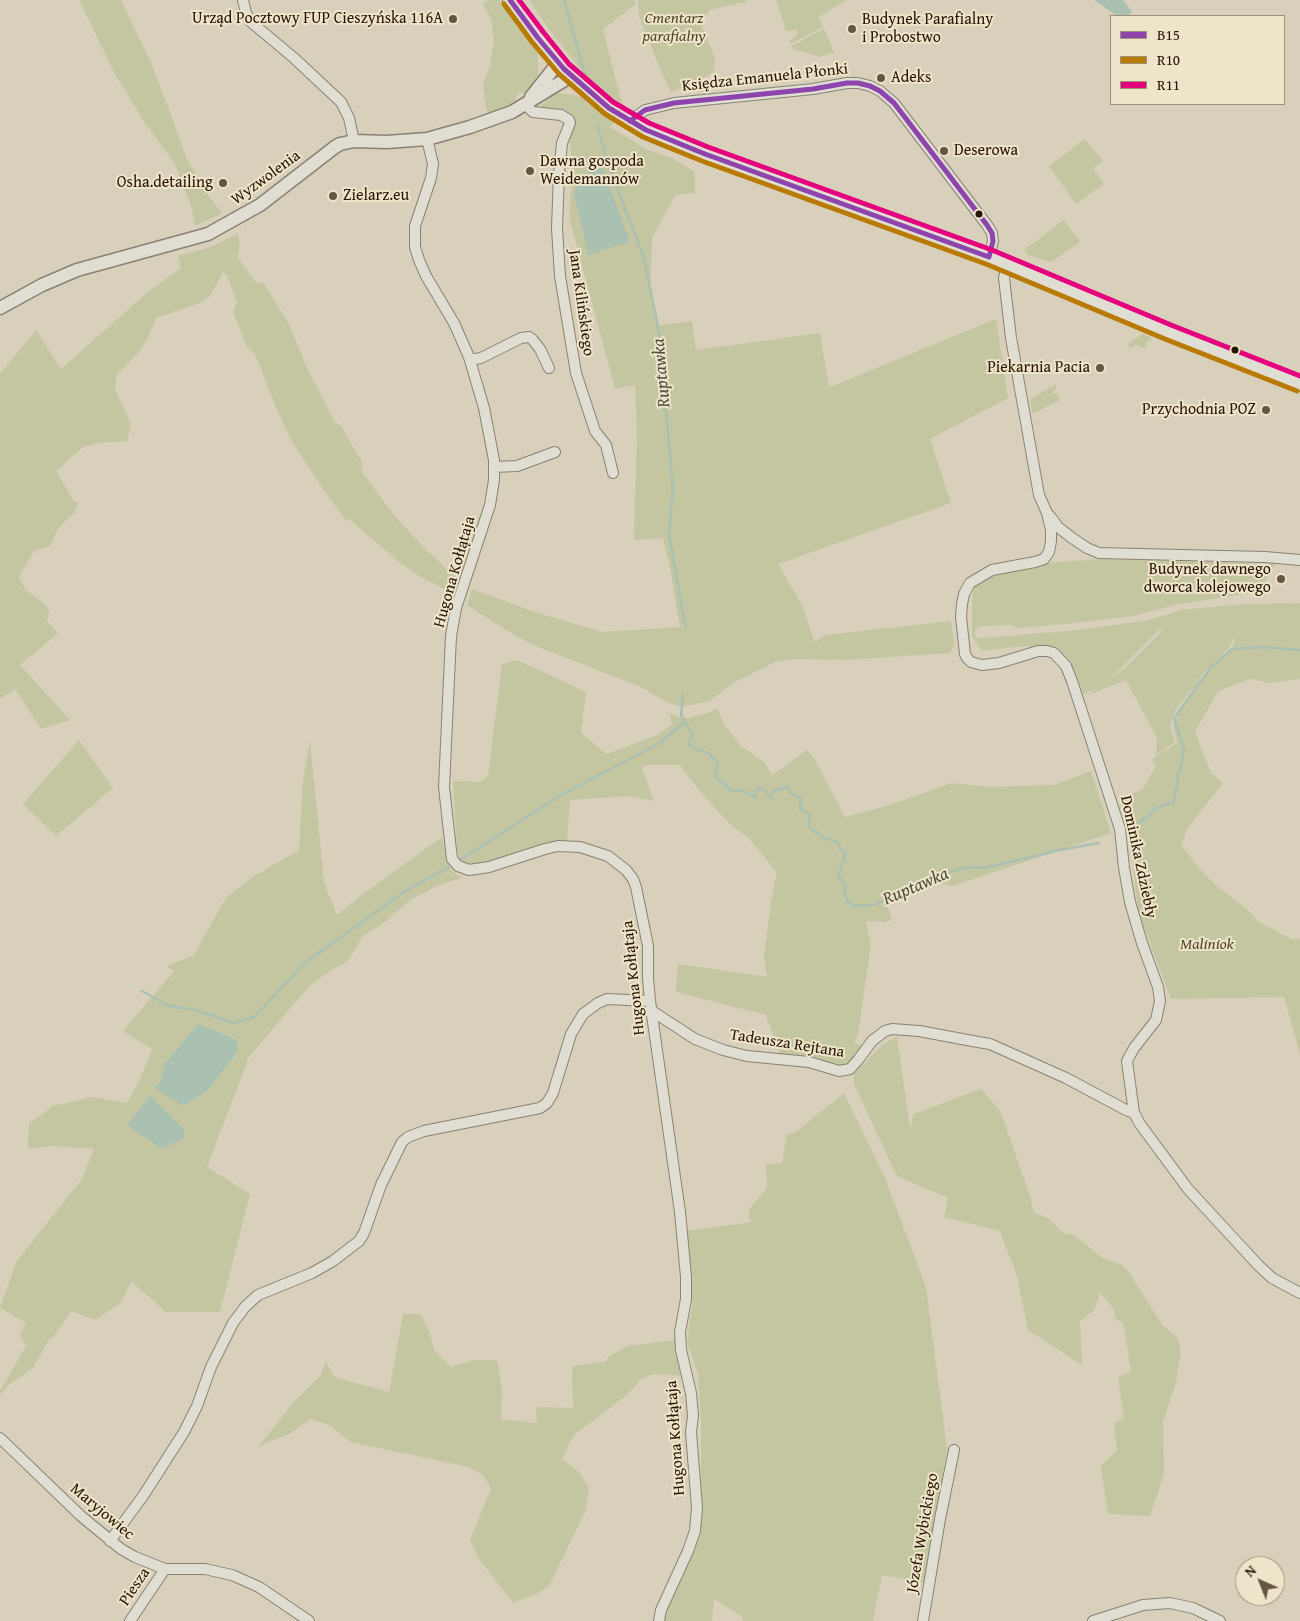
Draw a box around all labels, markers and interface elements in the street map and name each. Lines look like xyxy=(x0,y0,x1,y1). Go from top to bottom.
place label: Urząd Pocztowy FUP Cieszyńska 116A xyxy=(192,9,443,29)
park label: Cmentarz parafialny xyxy=(642,9,706,47)
place label: Budynek Parafialny i Probostwo xyxy=(862,10,993,48)
marker: Urząd Pocztowy FUP Cieszyńska 116A xyxy=(447,13,459,25)
legend xyxy=(1110,15,1285,105)
marker: Budynek Parafialny i Probostwo xyxy=(846,23,858,35)
text: B15 xyxy=(1157,24,1180,45)
text: R10 xyxy=(1157,49,1180,70)
street label: Księdza Emanuela Płonki xyxy=(681,60,849,96)
place label: Adeks xyxy=(891,68,931,88)
marker: Adeks xyxy=(875,72,887,84)
text: R11 xyxy=(1157,74,1180,95)
place label: Deserowa xyxy=(954,141,1018,161)
marker: Deserowa xyxy=(938,145,950,157)
street label: Wyzwolenia xyxy=(228,146,304,210)
place label: Dawna gospoda Weidemannów xyxy=(540,152,644,190)
marker: Dawna gospoda Weidemannów xyxy=(524,165,536,177)
place label: Osha.detailing xyxy=(117,173,213,193)
marker: Osha.detailing xyxy=(217,177,229,189)
place label: Zielarz.eu xyxy=(343,186,409,206)
marker: Zielarz.eu xyxy=(327,190,339,202)
unlabelled marker xyxy=(974,209,984,219)
street label: Jana Kilińskiego xyxy=(564,249,598,357)
water label: Ruptawka xyxy=(648,337,676,409)
unlabelled marker xyxy=(1230,345,1240,355)
place label: Piekarnia Pacia xyxy=(987,358,1090,378)
marker: Piekarnia Pacia xyxy=(1094,362,1106,374)
place label: Przychodnia POZ xyxy=(1142,400,1256,420)
marker: Przychodnia POZ xyxy=(1260,404,1272,416)
street label: Hugona Kołłątaja xyxy=(430,514,480,630)
place label: Budynek dawnego dworca kolejowego xyxy=(1144,560,1271,598)
marker: Budynek dawnego dworca kolejowego xyxy=(1275,573,1287,585)
street label: Dominika Zdziebły xyxy=(1116,794,1160,920)
water label: Ruptawka xyxy=(880,863,952,911)
street label: Hugona Kołłątaja xyxy=(618,920,650,1036)
park label: Maliniok xyxy=(1180,935,1234,955)
street label: Tadeusza Rejtana xyxy=(728,1025,846,1063)
street label: Hugona Kołłątaja xyxy=(662,1380,690,1496)
street label: Józefa Wybickiego xyxy=(903,1472,943,1594)
street label: Maryjowiec xyxy=(66,1480,138,1544)
north arrow xyxy=(1235,1556,1285,1606)
text: N xyxy=(1240,1560,1261,1581)
street label: Piesza xyxy=(115,1564,155,1610)

